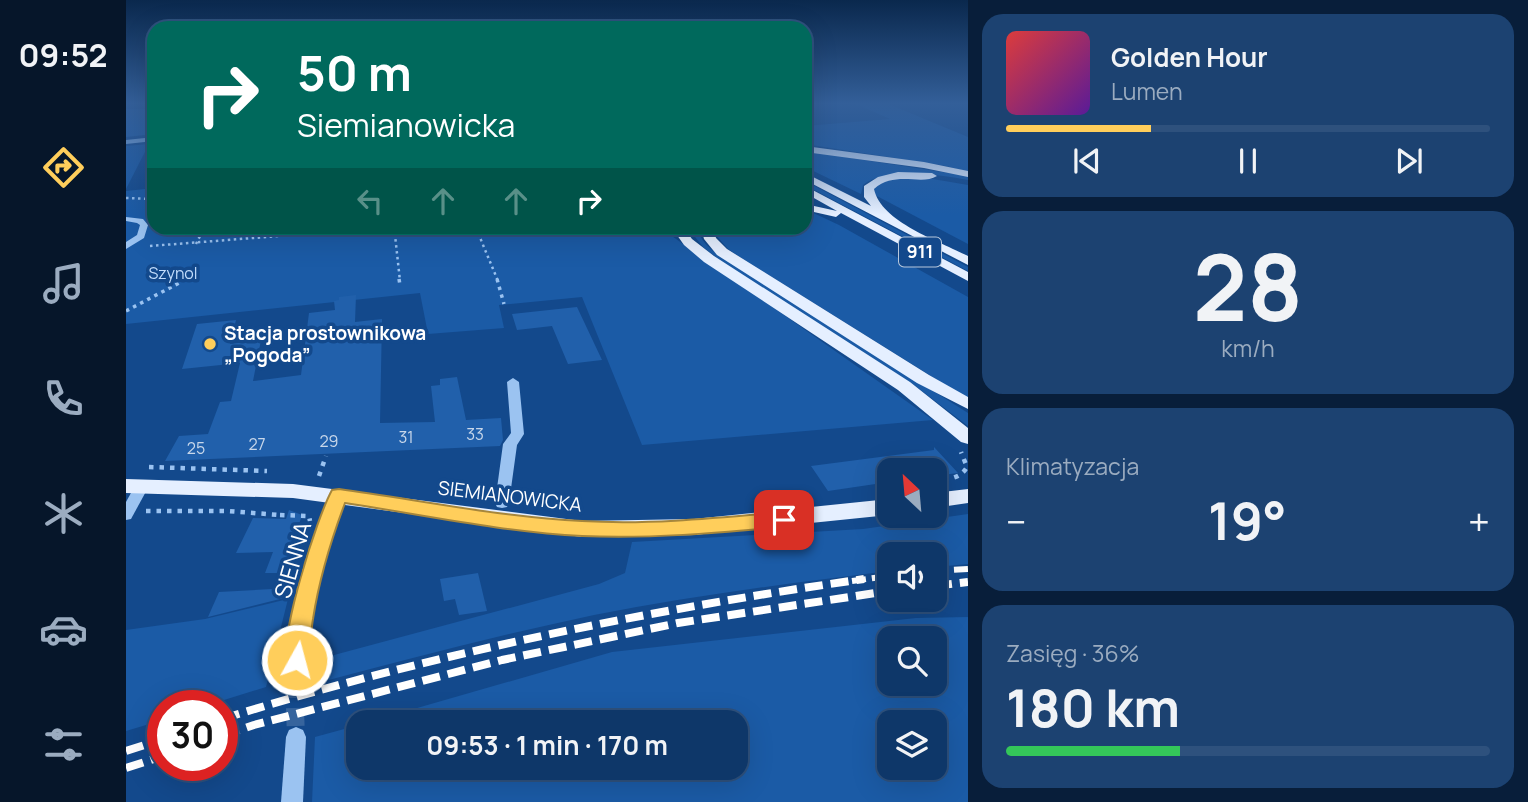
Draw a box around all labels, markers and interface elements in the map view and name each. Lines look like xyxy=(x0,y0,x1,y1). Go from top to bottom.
text: 09:52 xyxy=(19,33,107,77)
text: 50 m xyxy=(297,39,412,106)
text: Golden Hour xyxy=(1111,39,1268,75)
icon: right xyxy=(182,49,273,140)
text: Lumen xyxy=(1111,75,1183,107)
text: Siemianowicka xyxy=(297,103,515,147)
icon: previous xyxy=(1068,142,1106,180)
icon: pause xyxy=(1229,142,1267,180)
icon: next xyxy=(1390,142,1428,180)
icon: directions xyxy=(39,143,88,192)
icon: left xyxy=(351,182,389,220)
icon: ahead xyxy=(424,182,462,220)
icon: ahead xyxy=(497,182,535,220)
icon: right xyxy=(570,182,608,220)
text: 28 xyxy=(1193,224,1303,348)
road number: 911 xyxy=(899,238,941,266)
icon: music xyxy=(39,259,88,308)
park label: Szynol xyxy=(148,262,198,284)
place label: Stacja prostownikowa „Pogoda” xyxy=(224,320,426,368)
text: km/h xyxy=(1221,332,1275,364)
marker: Stacja prostownikowa „Pogoda” xyxy=(202,336,218,352)
icon: phone xyxy=(39,374,88,423)
house number: 33 xyxy=(466,423,484,445)
house number: 31 xyxy=(398,426,414,448)
house number: 29 xyxy=(319,430,339,452)
house number: 27 xyxy=(248,433,266,455)
house number: 25 xyxy=(187,437,205,459)
text: Klimatyzacja xyxy=(1006,450,1139,482)
north arrow xyxy=(877,458,947,528)
map controls xyxy=(877,458,947,780)
street label: SIEMIANOWICKA xyxy=(437,474,583,518)
text: 19° xyxy=(1208,485,1287,556)
icon: climate xyxy=(39,489,88,538)
pin xyxy=(754,490,814,550)
text: − xyxy=(1006,495,1027,547)
text: + xyxy=(1468,495,1490,547)
icon: arrive xyxy=(765,501,803,539)
street label: SIENNA xyxy=(266,517,318,602)
button: sound xyxy=(877,542,947,612)
icon: car xyxy=(39,605,88,654)
position arrow xyxy=(260,623,334,697)
button: search xyxy=(877,626,947,696)
text: Zasięg · 36% xyxy=(1006,637,1140,669)
text: 180 km xyxy=(1006,672,1180,743)
speed limit sign: 30 xyxy=(147,690,238,781)
button: layers xyxy=(877,710,947,780)
icon: filters xyxy=(39,720,88,769)
text: 09:53 · 1 min · 170 m xyxy=(426,727,668,763)

